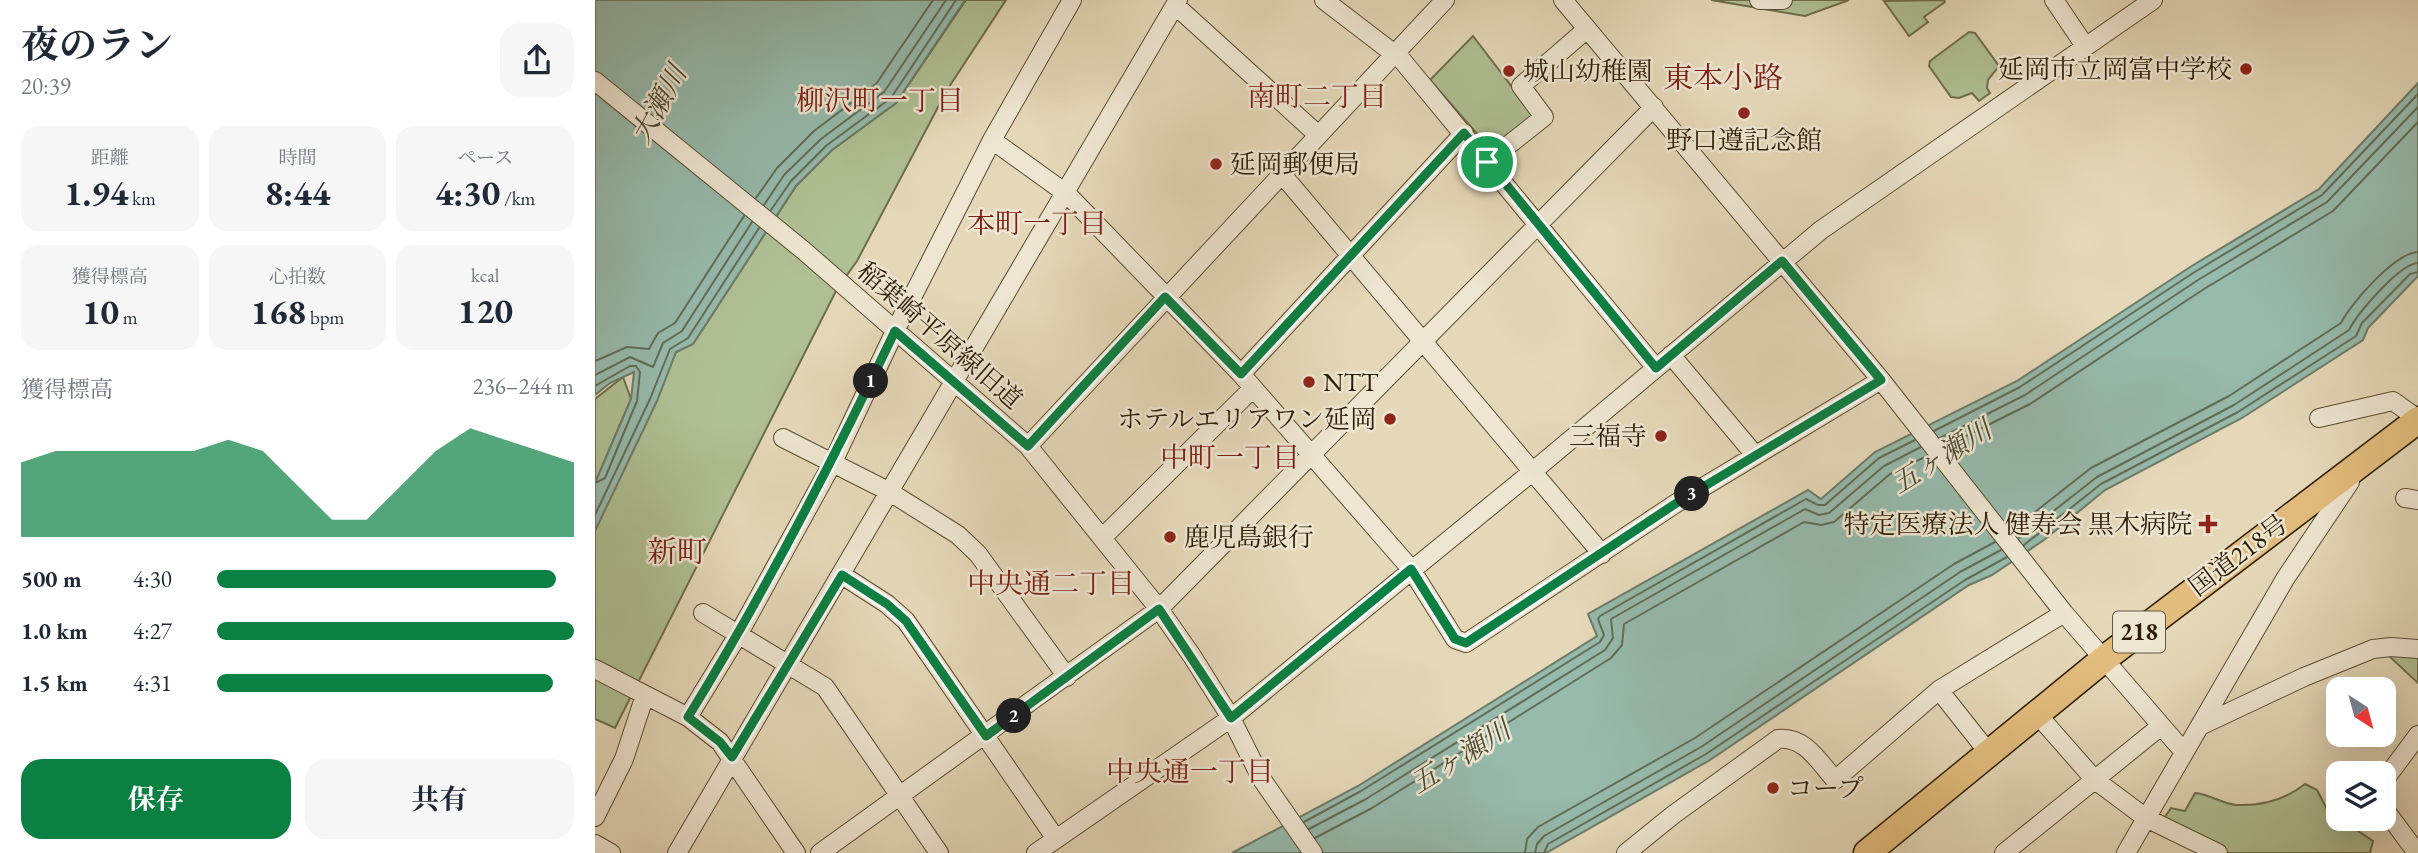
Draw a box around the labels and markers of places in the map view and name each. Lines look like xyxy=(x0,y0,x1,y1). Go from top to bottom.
place label: 延岡市立岡富中学校 xyxy=(1998,52,2232,86)
place label: 城山幼稚園 xyxy=(1523,54,1653,88)
marker: 延岡市立岡富中学校 xyxy=(2238,61,2254,77)
marker: 城山幼稚園 xyxy=(1501,63,1517,79)
marker: 野口遵記念館 xyxy=(1736,105,1752,121)
place label: 野口遵記念館 xyxy=(1666,123,1822,157)
pin xyxy=(1457,132,1517,192)
place label: 延岡郵便局 xyxy=(1230,147,1360,181)
marker: 延岡郵便局 xyxy=(1208,156,1224,172)
pin: 1 xyxy=(853,364,889,398)
place label: NTT xyxy=(1323,365,1379,399)
marker: NTT xyxy=(1301,374,1317,390)
place label: ホテルエリアワン延岡 xyxy=(1117,402,1376,436)
marker: ホテルエリアワン延岡 xyxy=(1382,411,1398,427)
place label: 三福寺 xyxy=(1569,419,1647,453)
marker: 三福寺 xyxy=(1653,428,1669,444)
pin: 3 xyxy=(1675,476,1709,512)
place label: 特定医療法人 健寿会 黒木病院 xyxy=(1844,507,2192,541)
marker: 特定医療法人 健寿会 黒木病院 xyxy=(2198,514,2218,534)
place label: 鹿児島銀行 xyxy=(1184,520,1314,554)
marker: 鹿児島銀行 xyxy=(1162,529,1178,545)
pin: 2 xyxy=(997,698,1031,734)
place label: コープ xyxy=(1787,771,1864,805)
marker: コープ xyxy=(1765,780,1781,796)

